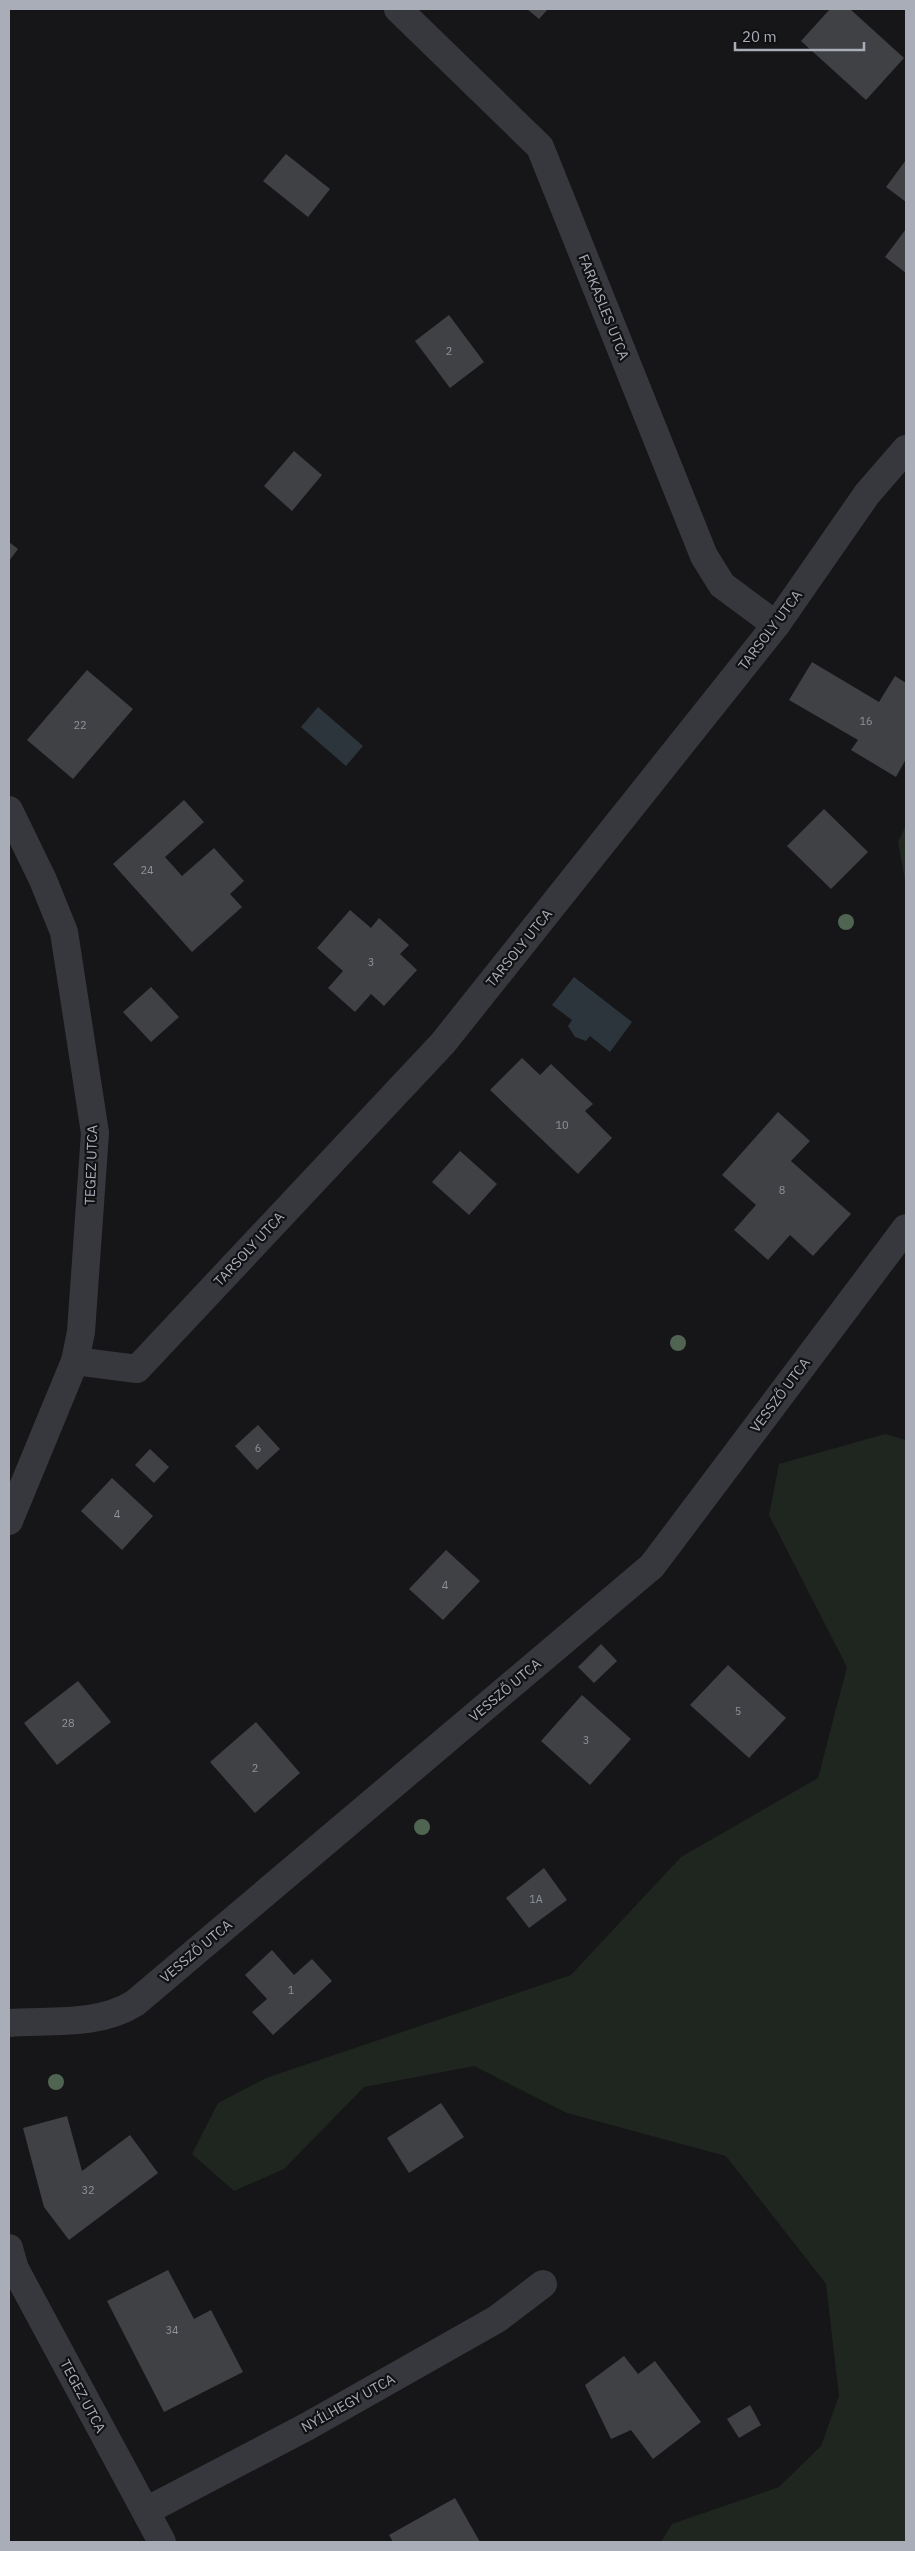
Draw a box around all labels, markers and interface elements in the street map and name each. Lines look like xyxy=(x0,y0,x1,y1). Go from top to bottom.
scale bar xyxy=(735,20,864,52)
text: 20 m xyxy=(742,27,777,46)
street label: FARKASLES UTCA xyxy=(575,251,633,363)
house number: 2 xyxy=(446,344,452,358)
street label: TARSOLY UTCA xyxy=(734,586,806,674)
house number: 16 xyxy=(859,714,873,728)
house number: 22 xyxy=(73,718,87,732)
house number: 24 xyxy=(140,863,154,877)
street label: TARSOLY UTCA xyxy=(482,905,556,991)
house number: 3 xyxy=(368,955,374,969)
house number: 10 xyxy=(555,1118,569,1132)
street label: TEGEZ UTCA xyxy=(81,1124,101,1205)
house number: 8 xyxy=(779,1183,785,1197)
street label: TARSOLY UTCA xyxy=(210,1208,288,1290)
street label: VESSZŐ UTCA xyxy=(745,1353,814,1436)
house number: 6 xyxy=(255,1441,261,1455)
house number: 4 xyxy=(114,1507,121,1521)
house number: 4 xyxy=(442,1578,449,1592)
street label: VESSZŐ UTCA xyxy=(465,1654,545,1725)
house number: 5 xyxy=(735,1704,741,1718)
house number: 28 xyxy=(61,1716,75,1730)
house number: 3 xyxy=(583,1733,589,1747)
house number: 2 xyxy=(252,1761,258,1775)
house number: 1A xyxy=(529,1892,543,1906)
street label: VESSZŐ UTCA xyxy=(156,1915,236,1986)
house number: 1 xyxy=(288,1983,295,1997)
house number: 32 xyxy=(81,2183,95,2197)
house number: 34 xyxy=(165,2323,179,2337)
street label: TEGEZ UTCA xyxy=(56,2356,110,2436)
street label: NYÍLHEGY UTCA xyxy=(297,2369,398,2436)

